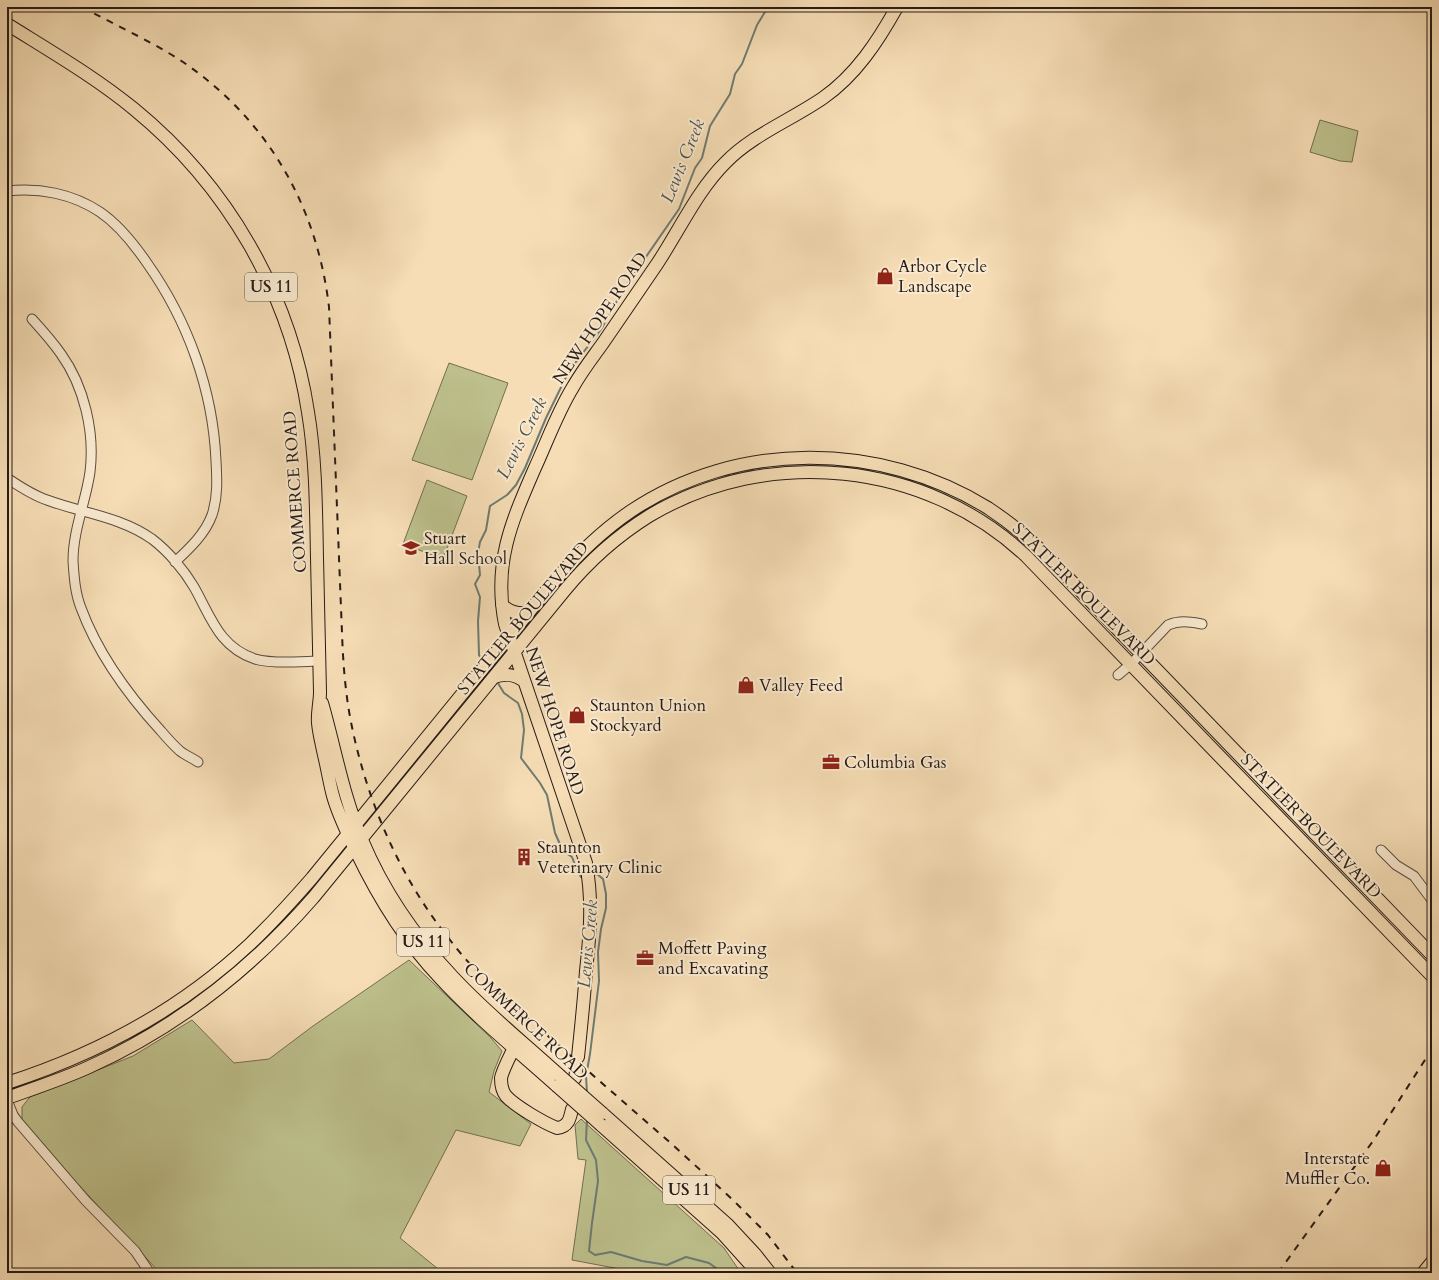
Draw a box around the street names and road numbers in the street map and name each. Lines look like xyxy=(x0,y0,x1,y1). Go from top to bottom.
street label: NEW HOPE ROAD xyxy=(547,247,653,389)
road number: US 11 xyxy=(245,273,297,301)
street label: COMMERCE ROAD xyxy=(278,410,312,574)
street label: STATLER BOULEVARD xyxy=(1007,517,1161,671)
street label: STATLER BOULEVARD xyxy=(452,536,594,700)
street label: NEW HOPE ROAD xyxy=(520,644,590,798)
street label: STATLER BOULEVARD xyxy=(1235,748,1387,904)
road number: US 11 xyxy=(397,928,449,956)
street label: COMMERCE ROAD xyxy=(459,957,593,1085)
road number: US 11 xyxy=(663,1176,715,1204)

